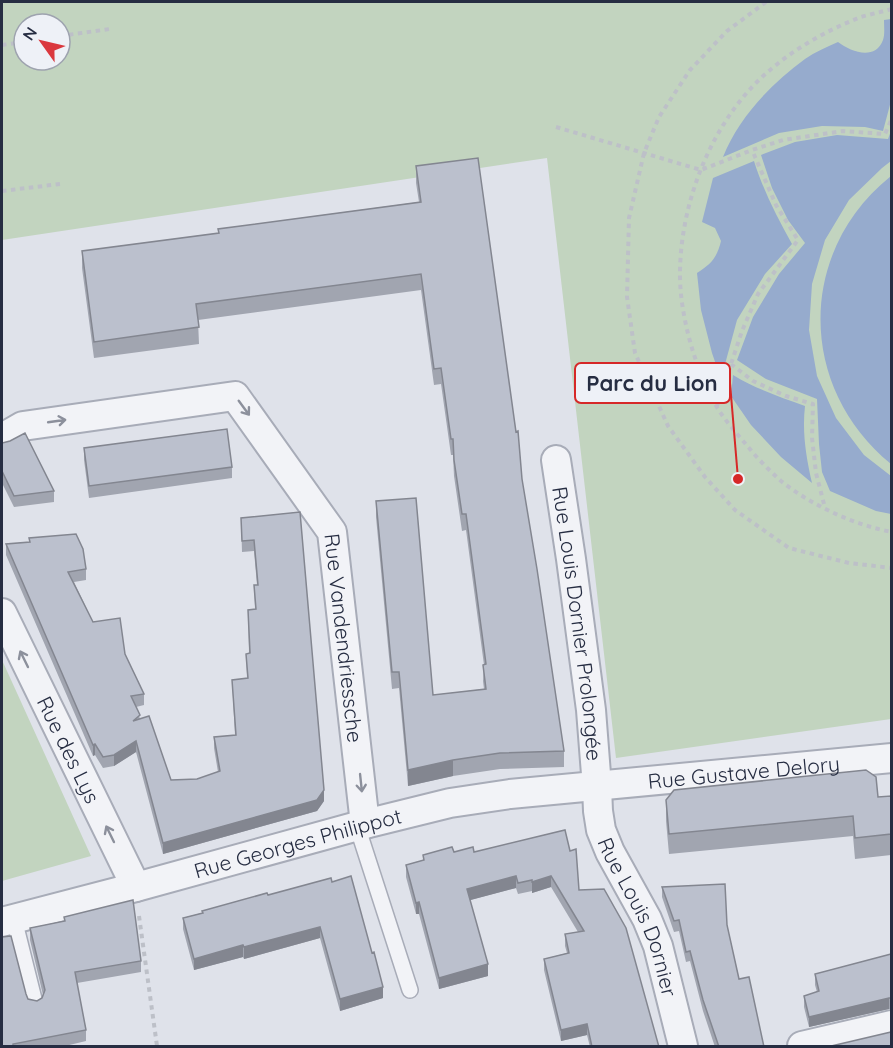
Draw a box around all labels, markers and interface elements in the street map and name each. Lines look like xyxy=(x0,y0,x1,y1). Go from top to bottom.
north arrow xyxy=(12,12,72,72)
text: N xyxy=(18,23,41,44)
callout: Parc du Lion xyxy=(575,363,730,403)
text: Parc du Lion xyxy=(586,369,718,397)
one-way arrow xyxy=(238,399,250,415)
one-way arrow xyxy=(46,415,66,426)
street label: Rue Louis Dornier Prolongée xyxy=(547,485,608,762)
street label: Rue Vandendriessche xyxy=(319,532,369,744)
one-way arrow xyxy=(18,651,30,669)
street label: Rue des Lys xyxy=(32,692,106,807)
street label: Rue Gustave Delory xyxy=(647,750,841,794)
one-way arrow xyxy=(355,772,366,792)
street label: Rue Georges Philippot xyxy=(191,802,404,884)
one-way arrow xyxy=(104,826,116,844)
street label: Rue Louis Dornier xyxy=(592,833,683,999)

